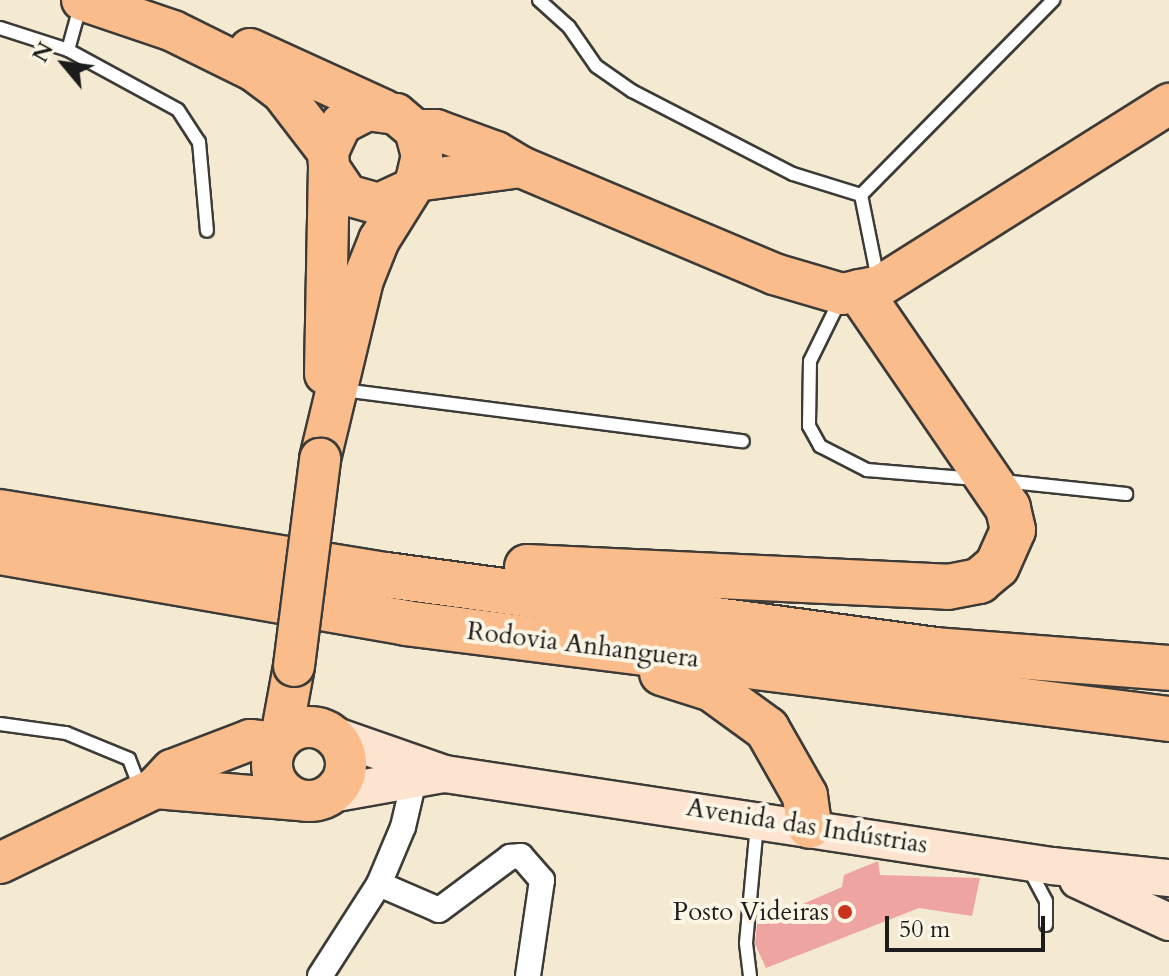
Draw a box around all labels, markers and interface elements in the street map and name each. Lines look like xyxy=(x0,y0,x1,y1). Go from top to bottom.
north arrow xyxy=(24,24,104,104)
text: N xyxy=(25,37,61,68)
street label: Rodovia Anhanguera xyxy=(465,615,701,675)
street label: Avenida das Indústrias xyxy=(684,792,930,860)
place label: Posto Videiras xyxy=(673,896,829,928)
scale bar xyxy=(889,900,1049,950)
marker: Posto Videiras xyxy=(836,903,854,921)
text: 50 m xyxy=(899,913,950,946)

